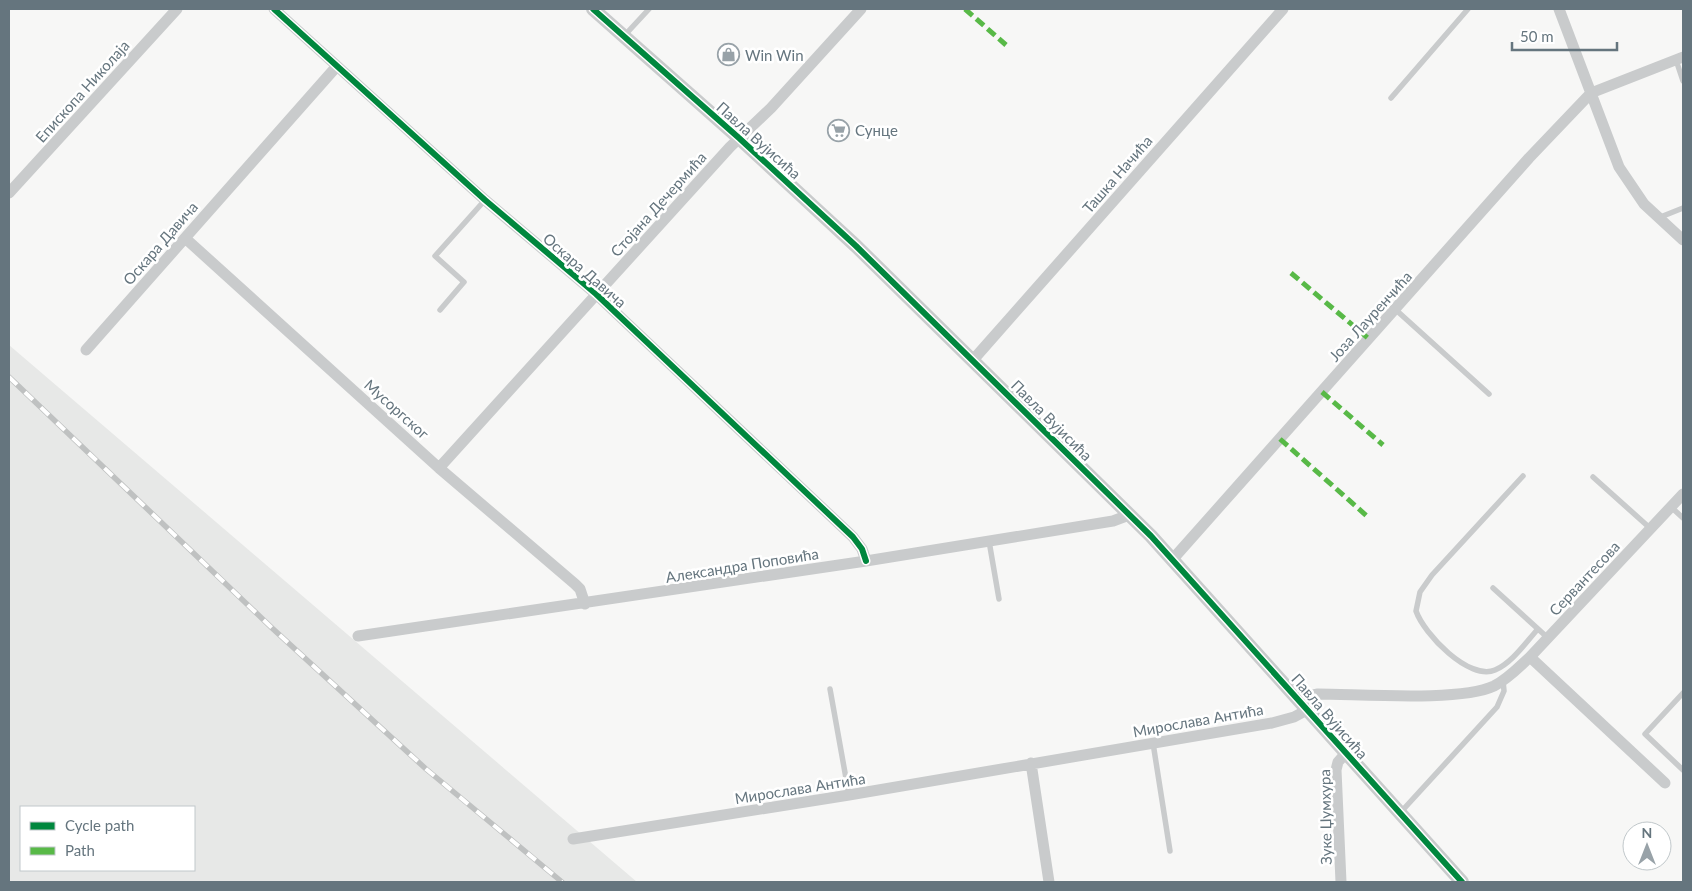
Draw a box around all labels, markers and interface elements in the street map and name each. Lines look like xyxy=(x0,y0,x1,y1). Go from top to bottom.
scale bar xyxy=(1512,20,1617,52)
text: 50 m xyxy=(1520,27,1554,45)
street label: Епископа Николаја xyxy=(31,36,133,146)
shop icon: Win Win xyxy=(717,43,741,67)
place label: Win Win xyxy=(745,46,804,64)
street label: Павла Вујисића xyxy=(713,98,805,182)
supermarket icon: Сунце xyxy=(827,118,851,142)
place label: Сунце xyxy=(855,121,898,139)
street label: Ташка Начића xyxy=(1078,132,1156,216)
street label: Стојана Дечермића xyxy=(606,148,710,260)
street label: Оскара Давича xyxy=(119,198,201,288)
street label: Оскара Давича xyxy=(540,229,630,311)
street label: Јоза Лауренчића xyxy=(1325,267,1415,365)
street label: Мусоргског xyxy=(361,375,433,443)
street label: Павла Вујисића xyxy=(1008,376,1096,464)
street label: Сервантесова xyxy=(1545,537,1623,619)
street label: Александра Поповића xyxy=(664,544,820,586)
street label: Павла Вујисића xyxy=(1288,670,1372,762)
street label: Мирослава Антића xyxy=(1131,700,1265,740)
street label: Мирослава Антића xyxy=(733,769,867,807)
street label: Зуке Џумхура xyxy=(1315,769,1335,865)
legend xyxy=(20,806,195,871)
text: Cycle path xyxy=(65,816,134,834)
north arrow xyxy=(1622,821,1672,871)
text: N xyxy=(1642,824,1652,841)
text: Path xyxy=(65,841,95,859)

